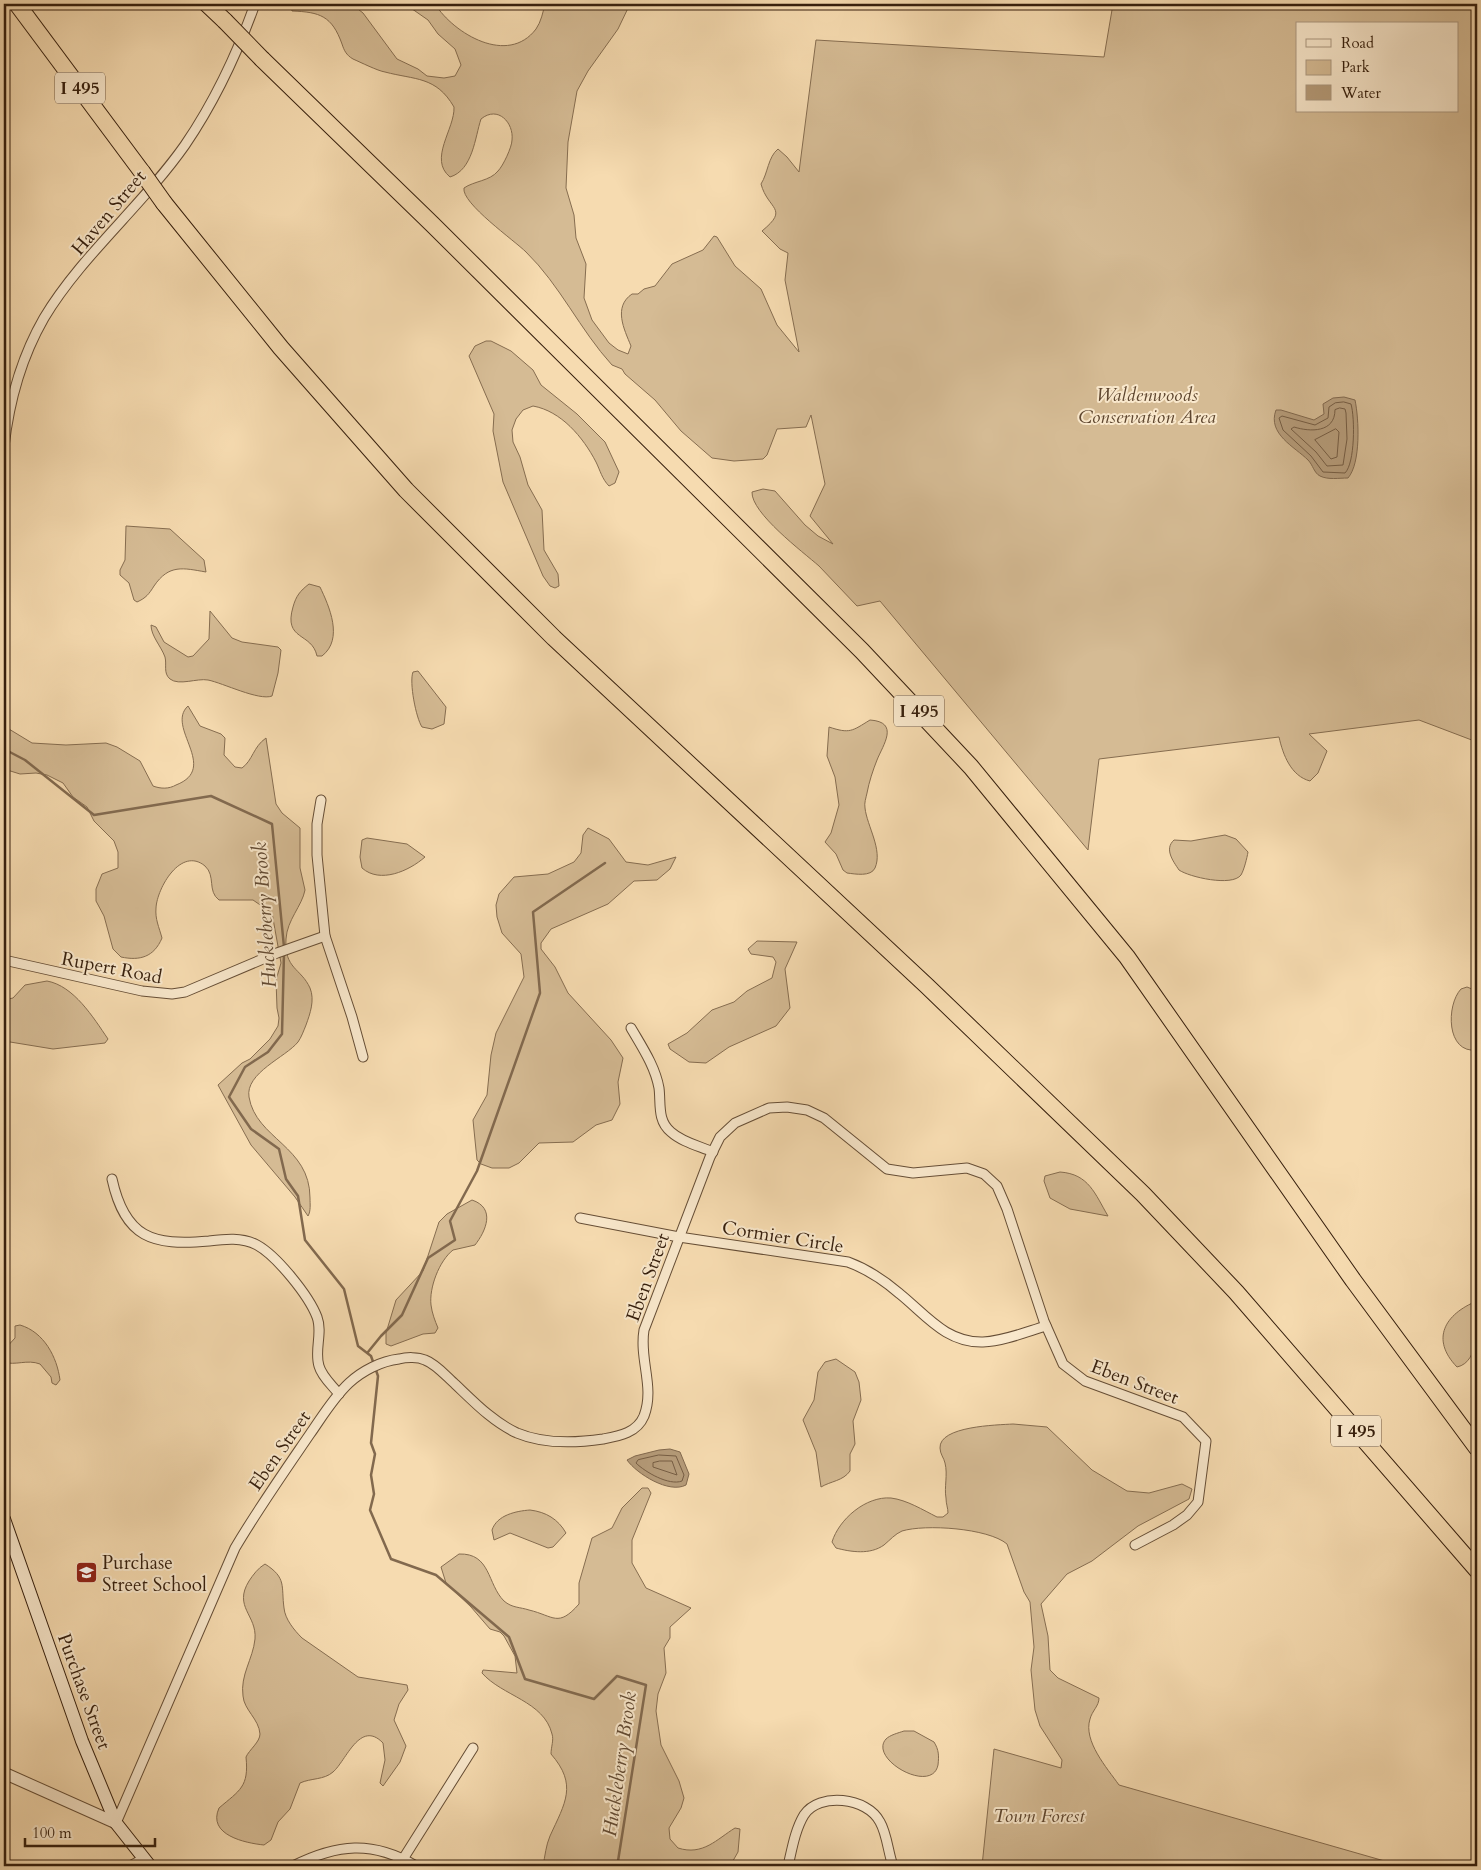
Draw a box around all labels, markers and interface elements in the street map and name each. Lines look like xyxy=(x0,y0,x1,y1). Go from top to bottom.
legend xyxy=(1296,22,1458,112)
text: Road xyxy=(1341,33,1374,53)
text: Park xyxy=(1341,57,1370,77)
road number: I 495 xyxy=(55,73,105,104)
text: Water xyxy=(1340,83,1382,103)
street label: Haven Street xyxy=(65,164,152,261)
park label: Waldenwoods Conservation Area xyxy=(1078,382,1216,430)
road number: I 495 xyxy=(894,696,944,726)
water label: Huckleberry Brook xyxy=(246,841,283,989)
street label: Rupert Road xyxy=(59,945,164,990)
street label: Cormier Circle xyxy=(720,1215,845,1259)
street label: Eben Street xyxy=(620,1230,676,1325)
street label: Eben Street xyxy=(1087,1353,1182,1411)
street label: Eben Street xyxy=(243,1405,317,1496)
road number: I 495 xyxy=(1331,1415,1381,1446)
place label: Purchase Street School xyxy=(102,1550,207,1598)
school or university icon: Purchase Street School xyxy=(74,1561,98,1585)
street label: Purchase Street xyxy=(51,1630,117,1753)
water label: Huckleberry Brook xyxy=(596,1690,643,1838)
park label: Town Forest xyxy=(993,1803,1085,1829)
scale bar xyxy=(25,1815,155,1847)
text: 100 m xyxy=(32,1823,72,1843)

